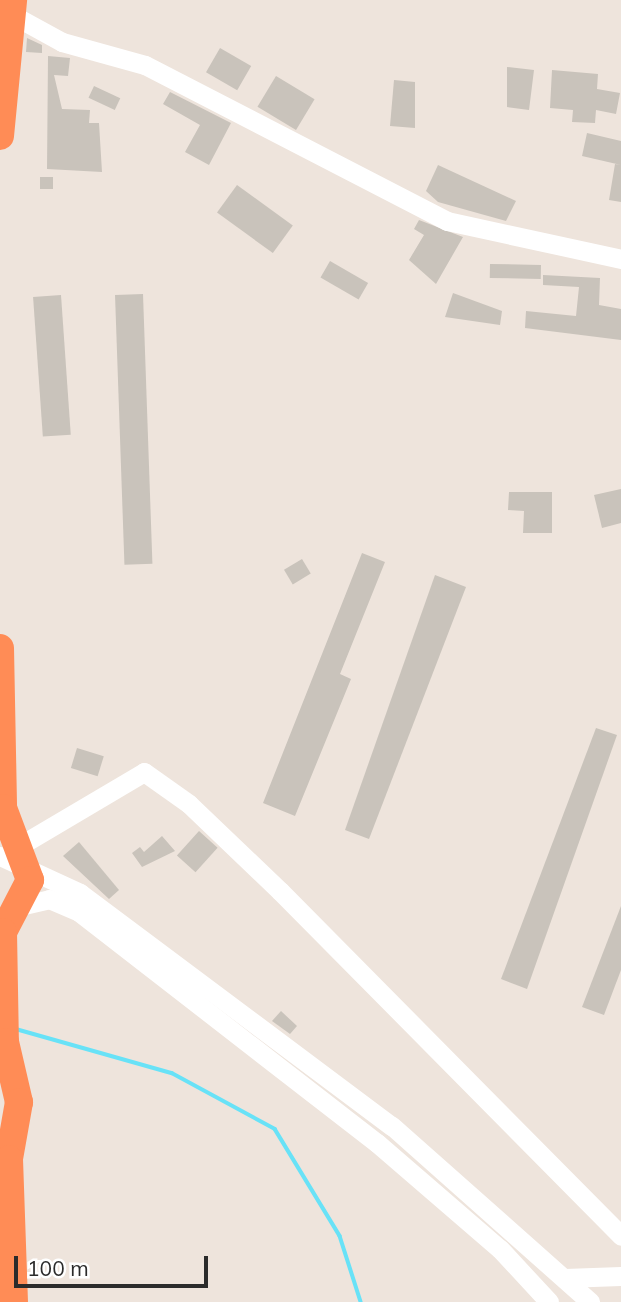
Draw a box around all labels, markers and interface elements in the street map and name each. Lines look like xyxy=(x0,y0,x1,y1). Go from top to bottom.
scale bar xyxy=(18,1242,212,1286)
text: 100 m xyxy=(27,1255,89,1281)

